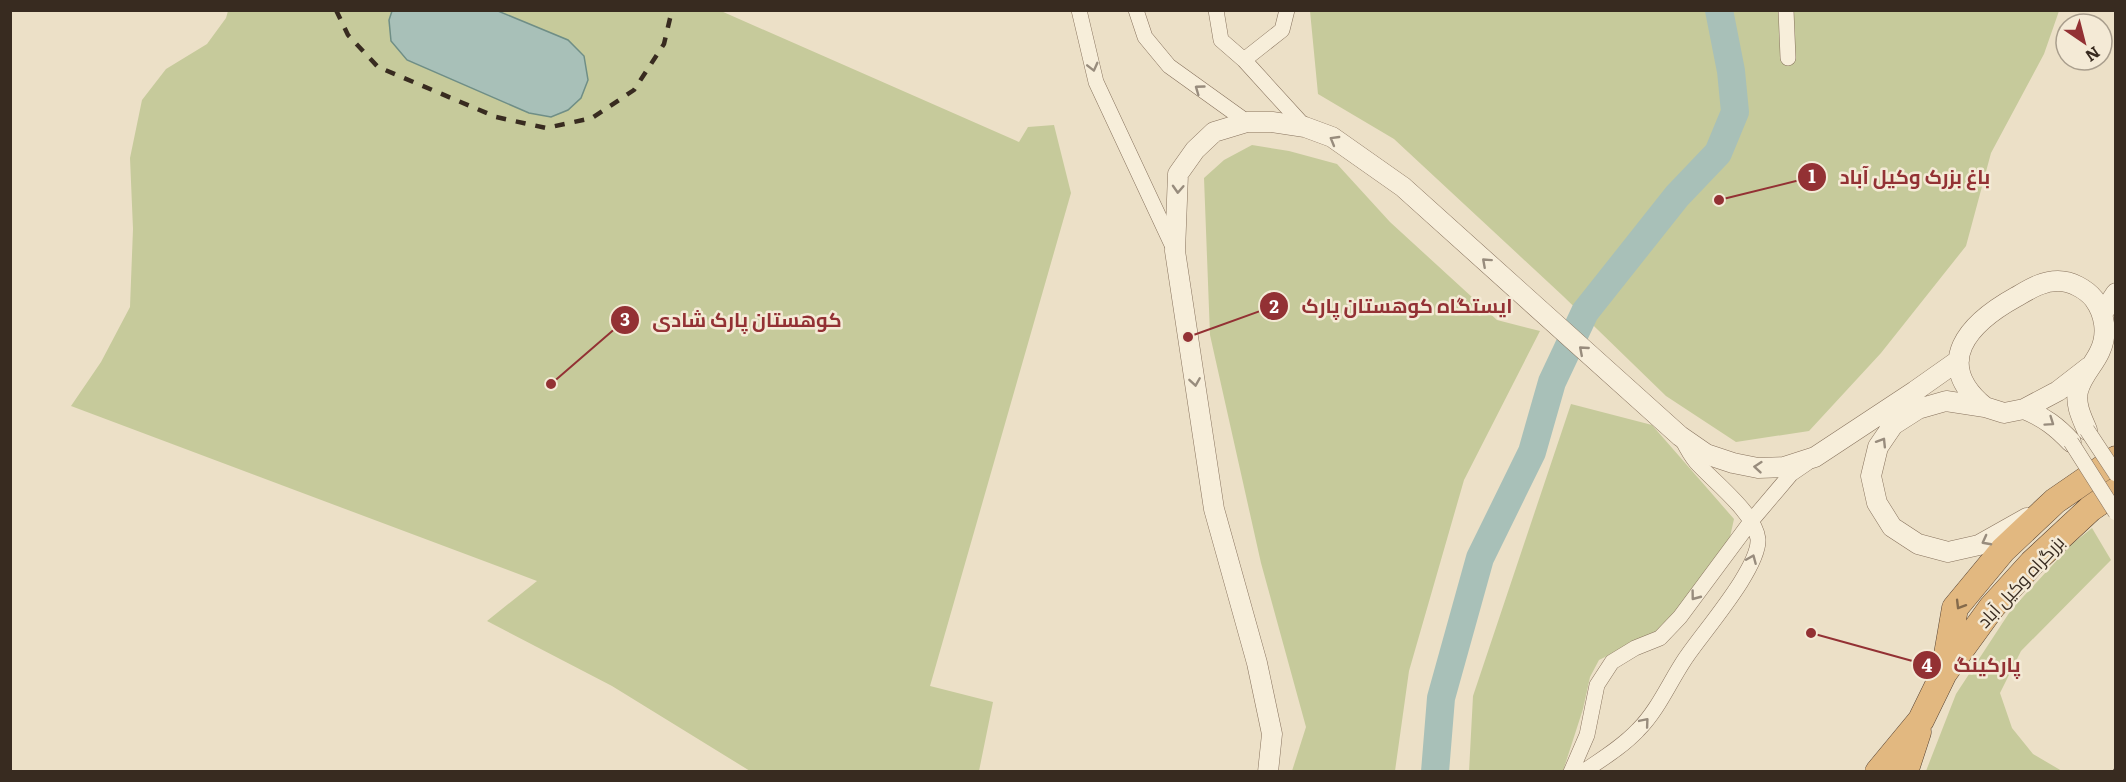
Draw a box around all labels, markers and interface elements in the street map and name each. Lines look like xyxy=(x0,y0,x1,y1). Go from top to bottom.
north arrow xyxy=(2054,12,2114,72)
text: N xyxy=(2081,41,2106,69)
one-way arrow xyxy=(1085,62,1098,72)
one-way arrow xyxy=(1194,85,1205,96)
one-way arrow xyxy=(1330,135,1340,147)
callout: باغ بزرک وکیل آباد xyxy=(1797,158,2002,196)
text: باغ بزرک وکیل آباد xyxy=(1840,160,1990,191)
text: 1 xyxy=(1808,162,1816,189)
one-way arrow xyxy=(1171,184,1184,193)
one-way arrow xyxy=(1482,258,1492,269)
callout: ایستگاه کوهستان پارک xyxy=(1259,287,1524,325)
text: ایستگاه کوهستان پارک xyxy=(1302,289,1512,320)
text: 2 xyxy=(1269,292,1279,319)
callout: کوهستان پارک شادی xyxy=(610,301,853,339)
text: کوهستان پارک شادی xyxy=(652,303,842,334)
text: 3 xyxy=(620,305,630,332)
one-way arrow xyxy=(1580,346,1590,357)
one-way arrow xyxy=(1188,378,1200,387)
one-way arrow xyxy=(2043,415,2054,426)
one-way arrow xyxy=(1875,438,1887,448)
one-way arrow xyxy=(1753,461,1762,474)
street label: بزرگراه وکیل آباد xyxy=(1970,529,2070,633)
one-way arrow xyxy=(1982,534,1993,545)
one-way arrow xyxy=(1745,555,1757,566)
one-way arrow xyxy=(1691,590,1702,601)
one-way arrow xyxy=(1956,599,1967,610)
callout: پارکینگ xyxy=(1912,646,2033,684)
text: پارکینگ xyxy=(1954,648,2020,679)
text: 4 xyxy=(1922,651,1933,678)
one-way arrow xyxy=(1638,718,1649,729)

